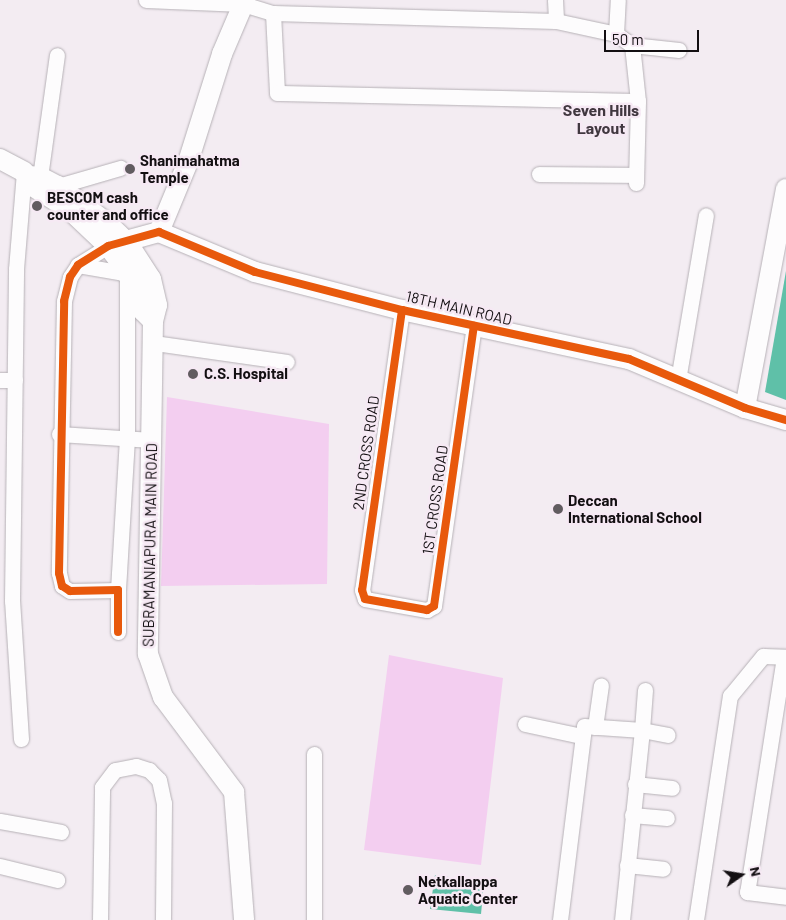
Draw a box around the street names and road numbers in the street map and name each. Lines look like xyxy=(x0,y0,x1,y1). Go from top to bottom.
street label: 18TH MAIN ROAD xyxy=(404,287,514,329)
street label: 2ND CROSS ROAD xyxy=(349,395,383,511)
street label: SUBRAMANIAPURA MAIN ROAD xyxy=(139,443,161,647)
street label: 1ST CROSS ROAD xyxy=(418,444,452,556)

